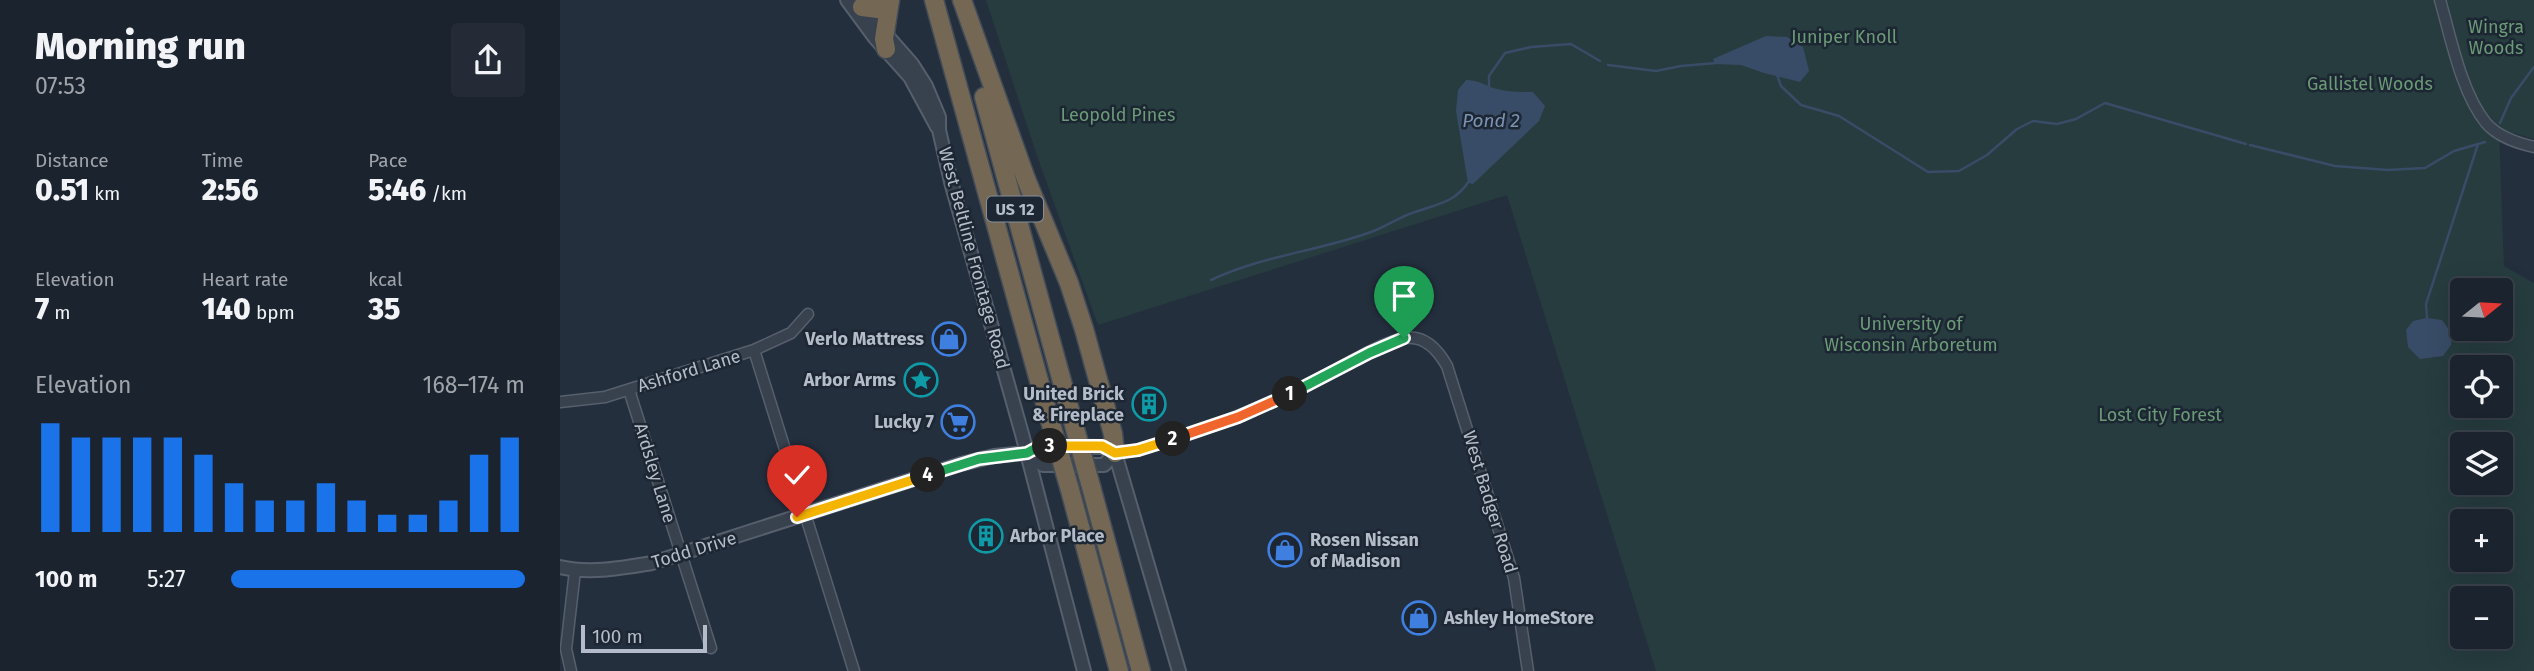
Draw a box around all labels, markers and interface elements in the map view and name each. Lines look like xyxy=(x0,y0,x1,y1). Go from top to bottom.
park label: Wingra Woods xyxy=(2468,16,2524,59)
text: Morning run xyxy=(35,23,246,69)
button: share xyxy=(451,23,525,97)
park label: Juniper Knoll xyxy=(1791,26,1897,48)
text: 07:53 xyxy=(35,72,86,100)
park label: Gallistel Woods xyxy=(2307,73,2433,95)
park label: Leopold Pines xyxy=(1060,104,1176,126)
water label: Pond 2 xyxy=(1462,109,1520,132)
street label: West Beltline Frontage Road xyxy=(934,145,1014,371)
text: Distance xyxy=(35,149,109,172)
text: Time xyxy=(202,149,243,172)
text: Pace xyxy=(368,149,408,172)
text: 0.51 xyxy=(35,172,89,208)
text: 2:56 xyxy=(202,172,258,208)
text: 5:46 xyxy=(368,172,426,208)
text: km xyxy=(89,182,120,205)
text: /km xyxy=(426,182,467,205)
road number: US 12 xyxy=(987,196,1043,222)
pin xyxy=(1374,266,1434,338)
text: Elevation xyxy=(35,268,115,291)
text: Heart rate xyxy=(202,268,288,291)
text: kcal xyxy=(368,268,403,291)
icon: arrive xyxy=(1385,277,1423,315)
north arrow xyxy=(2450,278,2513,341)
map controls xyxy=(2450,278,2513,649)
text: 7 xyxy=(35,291,49,327)
text: 140 xyxy=(202,291,251,327)
text: 35 xyxy=(368,291,401,327)
text: m xyxy=(49,301,71,324)
text: bpm xyxy=(251,301,295,324)
park label: University of Wisconsin Arboretum xyxy=(1824,313,1998,356)
shop icon: Verlo Mattress xyxy=(930,320,968,358)
place label: Verlo Mattress xyxy=(804,328,924,350)
street label: Ashford Lane xyxy=(635,345,743,397)
button: locate xyxy=(2450,355,2513,418)
place icon: Arbor Arms xyxy=(902,361,940,399)
place label: Arbor Arms xyxy=(803,369,896,391)
text: Elevation xyxy=(35,371,131,399)
text: 168–174 m xyxy=(422,371,525,399)
pin: 1 xyxy=(1272,376,1308,412)
text: 1 xyxy=(1285,382,1294,405)
place label: United Brick & Fireplace xyxy=(1023,383,1125,426)
building icon: United Brick & Fireplace xyxy=(1130,385,1168,423)
supermarket icon: Lucky 7 xyxy=(939,403,977,441)
park label: Lost City Forest xyxy=(2098,404,2222,426)
place label: Lucky 7 xyxy=(874,411,935,433)
street label: Ardsley Lane xyxy=(629,420,681,526)
pin: 2 xyxy=(1156,422,1190,457)
text: 2 xyxy=(1168,427,1177,450)
pin: 3 xyxy=(1032,428,1068,464)
street label: West Badger Road xyxy=(1458,428,1522,576)
button: layers xyxy=(2450,432,2513,495)
text: 3 xyxy=(1045,434,1054,457)
pin xyxy=(767,445,827,517)
icon: check xyxy=(778,456,816,494)
pin: 4 xyxy=(910,458,946,492)
text: 4 xyxy=(922,463,933,486)
button: + xyxy=(2450,509,2513,572)
building icon: Arbor Place xyxy=(967,517,1005,555)
place label: Arbor Place xyxy=(1009,525,1105,547)
street label: Todd Drive xyxy=(649,527,739,573)
place label: Rosen Nissan of Madison xyxy=(1310,529,1419,572)
shop icon: Rosen Nissan of Madison xyxy=(1266,531,1304,569)
text: 100 m xyxy=(35,565,97,593)
text: 5:27 xyxy=(147,565,185,593)
button: − xyxy=(2450,586,2513,649)
shop icon: Ashley HomeStore xyxy=(1400,599,1438,637)
place label: Ashley HomeStore xyxy=(1443,607,1594,629)
scale bar xyxy=(581,622,707,654)
text: 100 m xyxy=(592,625,643,648)

